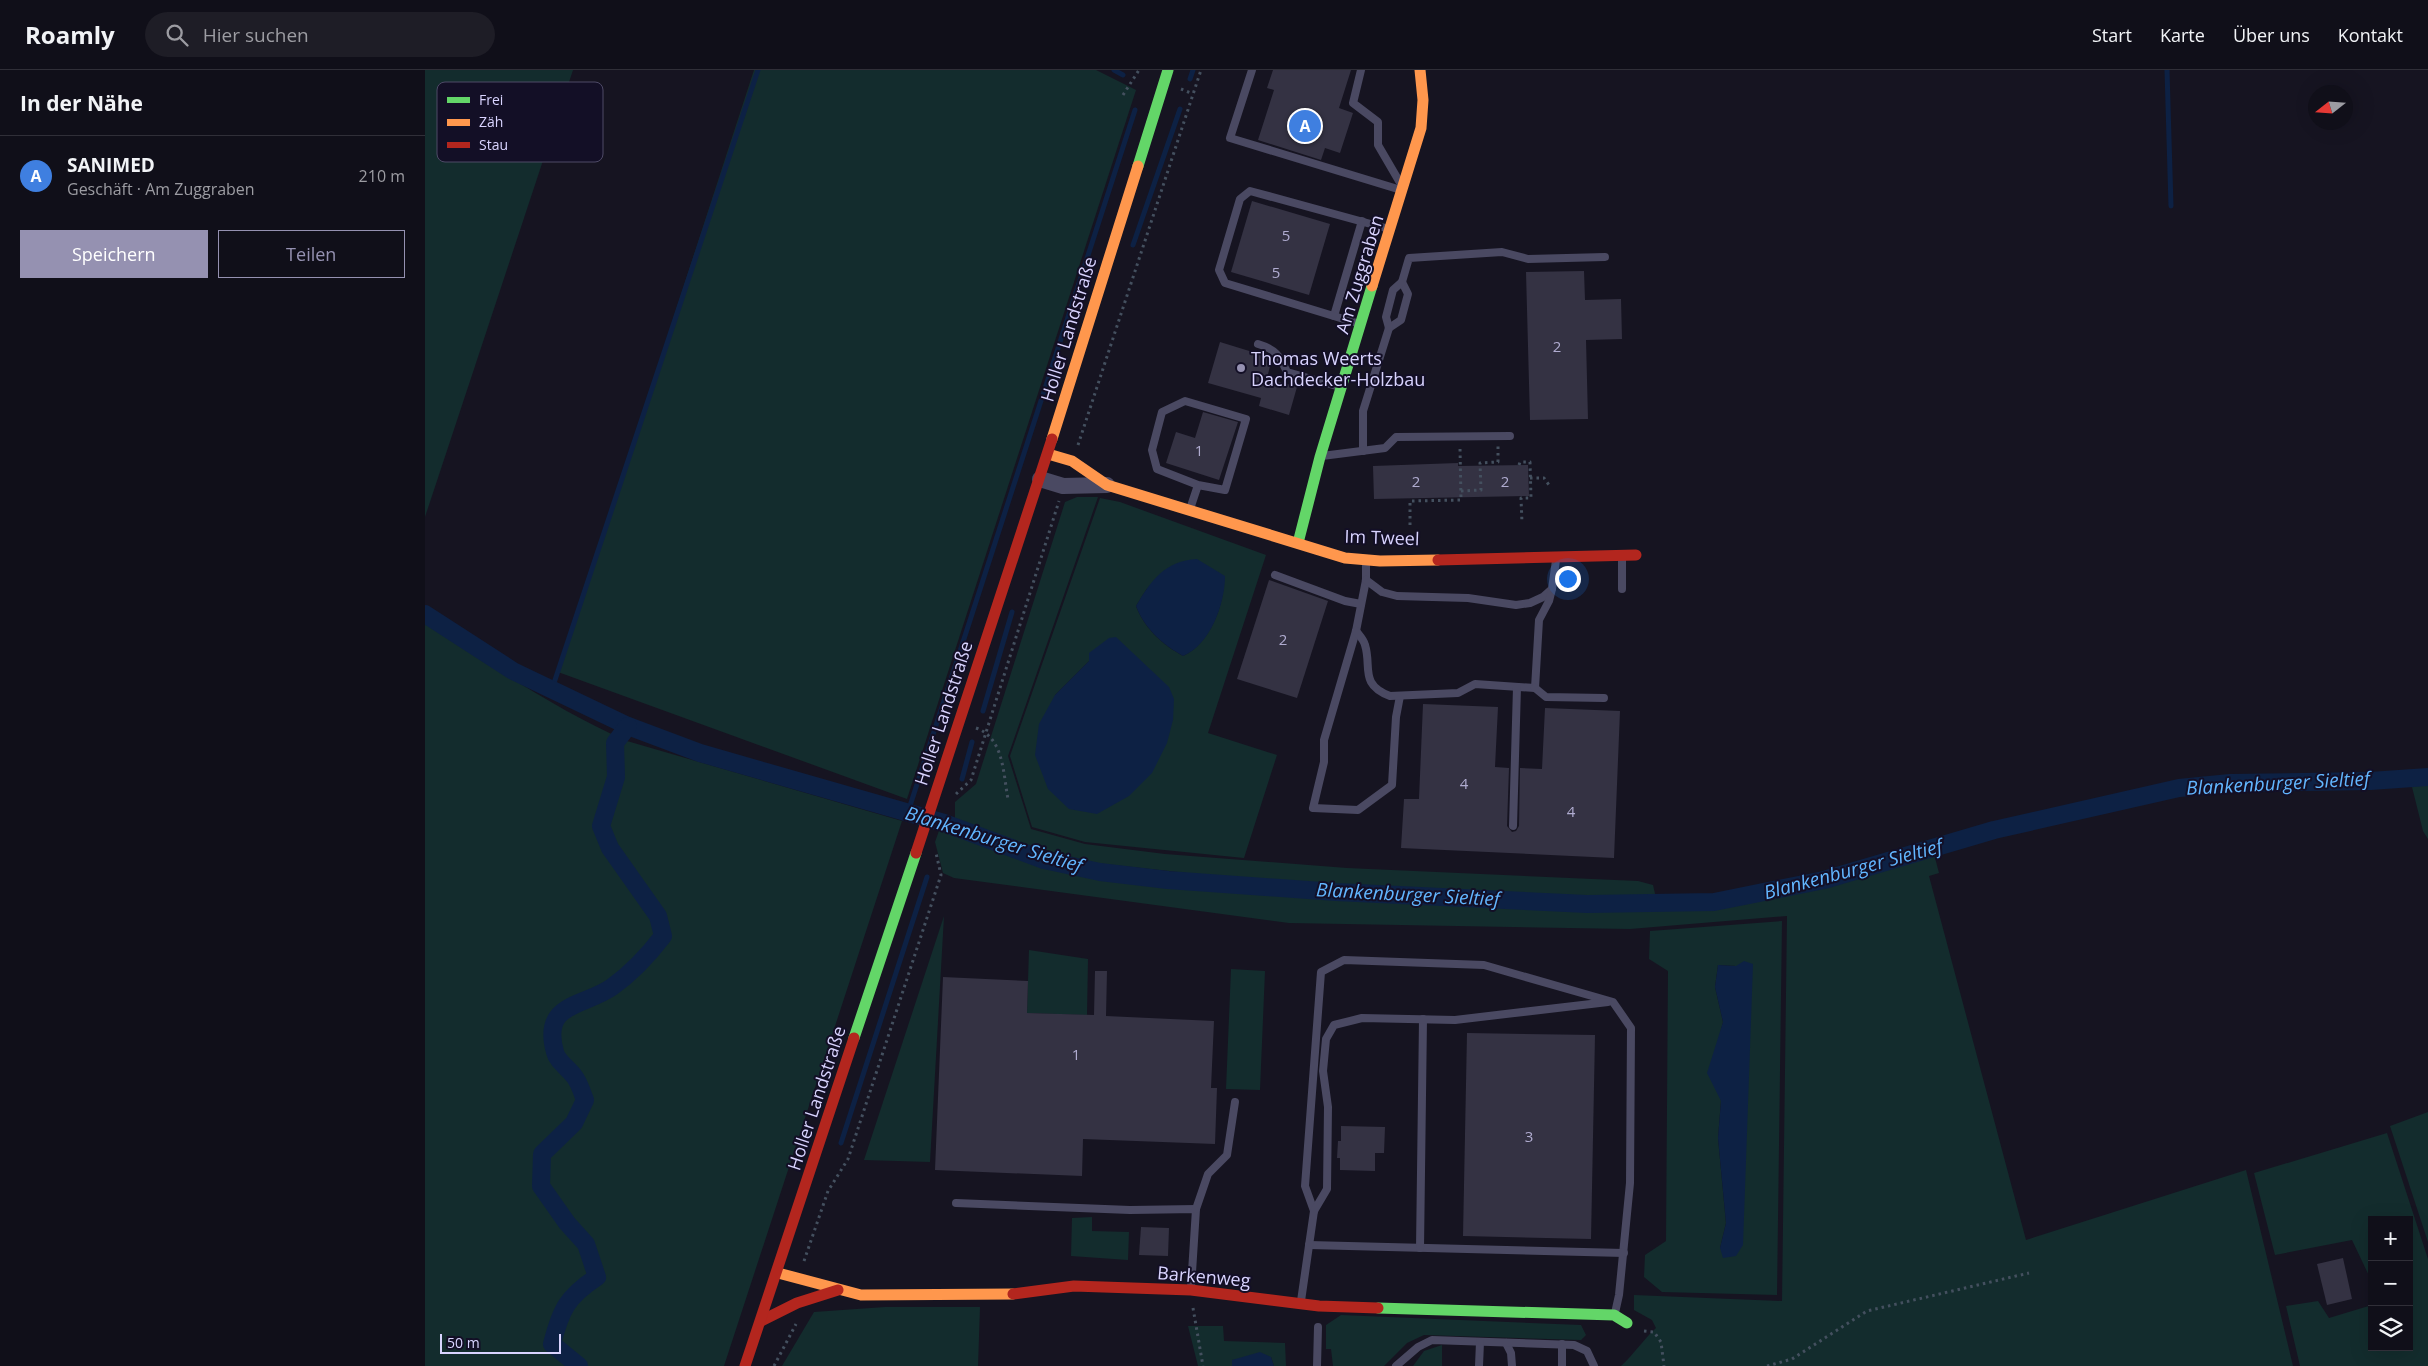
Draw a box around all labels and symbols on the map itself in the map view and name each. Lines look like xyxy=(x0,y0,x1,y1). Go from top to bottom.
legend xyxy=(437,82,603,162)
north arrow xyxy=(2308,85,2353,130)
text: Frei xyxy=(479,90,503,109)
pin: A xyxy=(1289,107,1321,145)
text: Zäh xyxy=(479,112,503,131)
text: Stau xyxy=(479,135,508,154)
street label: Am Zuggraben xyxy=(1330,212,1388,336)
house number: 5 xyxy=(1282,225,1290,245)
street label: Holler Landstraße xyxy=(1035,254,1101,404)
house number: 5 xyxy=(1272,262,1280,282)
house number: 2 xyxy=(1553,336,1561,356)
place label: Thomas Weerts Dachdecker-Holzbau xyxy=(1251,346,1425,391)
marker: Thomas Weerts Dachdecker-Holzbau xyxy=(1235,362,1247,374)
house number: 1 xyxy=(1195,440,1203,460)
house number: 2 xyxy=(1412,471,1420,491)
house number: 2 xyxy=(1501,471,1509,491)
street label: Im Tweel xyxy=(1344,524,1420,550)
your location xyxy=(1555,566,1581,592)
house number: 2 xyxy=(1279,629,1287,649)
street label: Holler Landstraße xyxy=(908,638,978,788)
water label: Blankenburger Sieltief xyxy=(2186,765,2374,801)
house number: 4 xyxy=(1460,773,1469,793)
water label: Blankenburger Sieltief xyxy=(902,800,1089,879)
house number: 4 xyxy=(1567,801,1576,821)
water label: Blankenburger Sieltief xyxy=(1761,832,1948,905)
water label: Blankenburger Sieltief xyxy=(1316,876,1504,912)
street label: Holler Landstraße xyxy=(781,1023,851,1173)
house number: 1 xyxy=(1072,1044,1080,1064)
house number: 3 xyxy=(1525,1126,1533,1146)
street label: Barkenweg xyxy=(1156,1260,1252,1292)
scale bar xyxy=(440,1331,561,1354)

